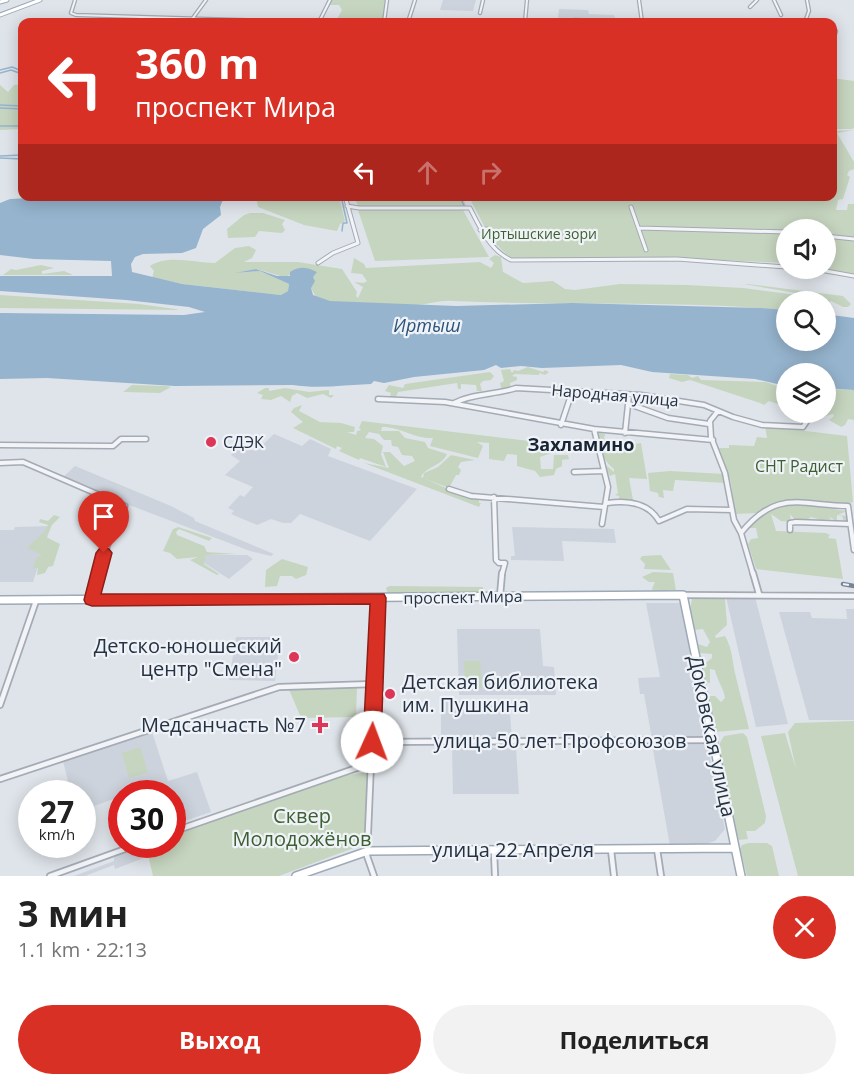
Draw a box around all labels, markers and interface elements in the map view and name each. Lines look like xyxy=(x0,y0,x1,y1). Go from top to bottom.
text: 360 m xyxy=(135,34,259,91)
icon: left xyxy=(36,42,114,120)
text: проспект Мира xyxy=(135,88,336,125)
icon: left xyxy=(348,156,381,189)
icon: ahead xyxy=(411,156,444,189)
icon: right xyxy=(474,156,507,189)
map controls xyxy=(776,219,836,423)
button: sound xyxy=(776,219,836,279)
park label: Иртышские зори xyxy=(481,224,597,243)
button: search xyxy=(776,291,836,351)
water label: Иртыш xyxy=(393,313,461,337)
button: layers xyxy=(776,363,836,423)
street label: Народная улица xyxy=(550,378,680,412)
place label: СДЭК xyxy=(223,431,264,453)
district label: Захламино xyxy=(528,432,634,456)
marker: СДЭК xyxy=(204,435,218,449)
park label: СНТ Радист xyxy=(755,455,843,477)
pin xyxy=(78,491,129,553)
icon: arrive xyxy=(87,500,120,533)
street label: проспект Мира xyxy=(403,585,523,609)
place label: Детско-юношеский центр "Смена" xyxy=(94,632,282,682)
marker: Детско-юношеский центр "Смена" xyxy=(287,650,301,664)
street label: Доковская улица xyxy=(682,653,743,819)
place label: Детская библиотека им. Пушкина xyxy=(402,668,598,718)
marker: Детская библиотека им. Пушкина xyxy=(383,687,397,701)
position arrow xyxy=(340,710,404,774)
place label: Медсанчасть №7 xyxy=(141,711,306,738)
marker: Медсанчасть №7 xyxy=(311,716,329,734)
street label: улица 50 лет Профсоюзов xyxy=(434,727,686,754)
speed limit sign: 30 xyxy=(108,780,186,858)
text: 27 xyxy=(40,791,74,832)
park label: Сквер Молодожёнов xyxy=(232,802,372,852)
text: km/h xyxy=(39,824,75,844)
street label: улица 22 Апреля xyxy=(432,836,594,863)
text: 3 мин xyxy=(18,889,128,938)
button: close xyxy=(773,896,836,959)
text: 1.1 km · 22:13 xyxy=(18,936,147,963)
button: Выход xyxy=(18,1005,421,1074)
button: Поделиться xyxy=(433,1005,836,1074)

